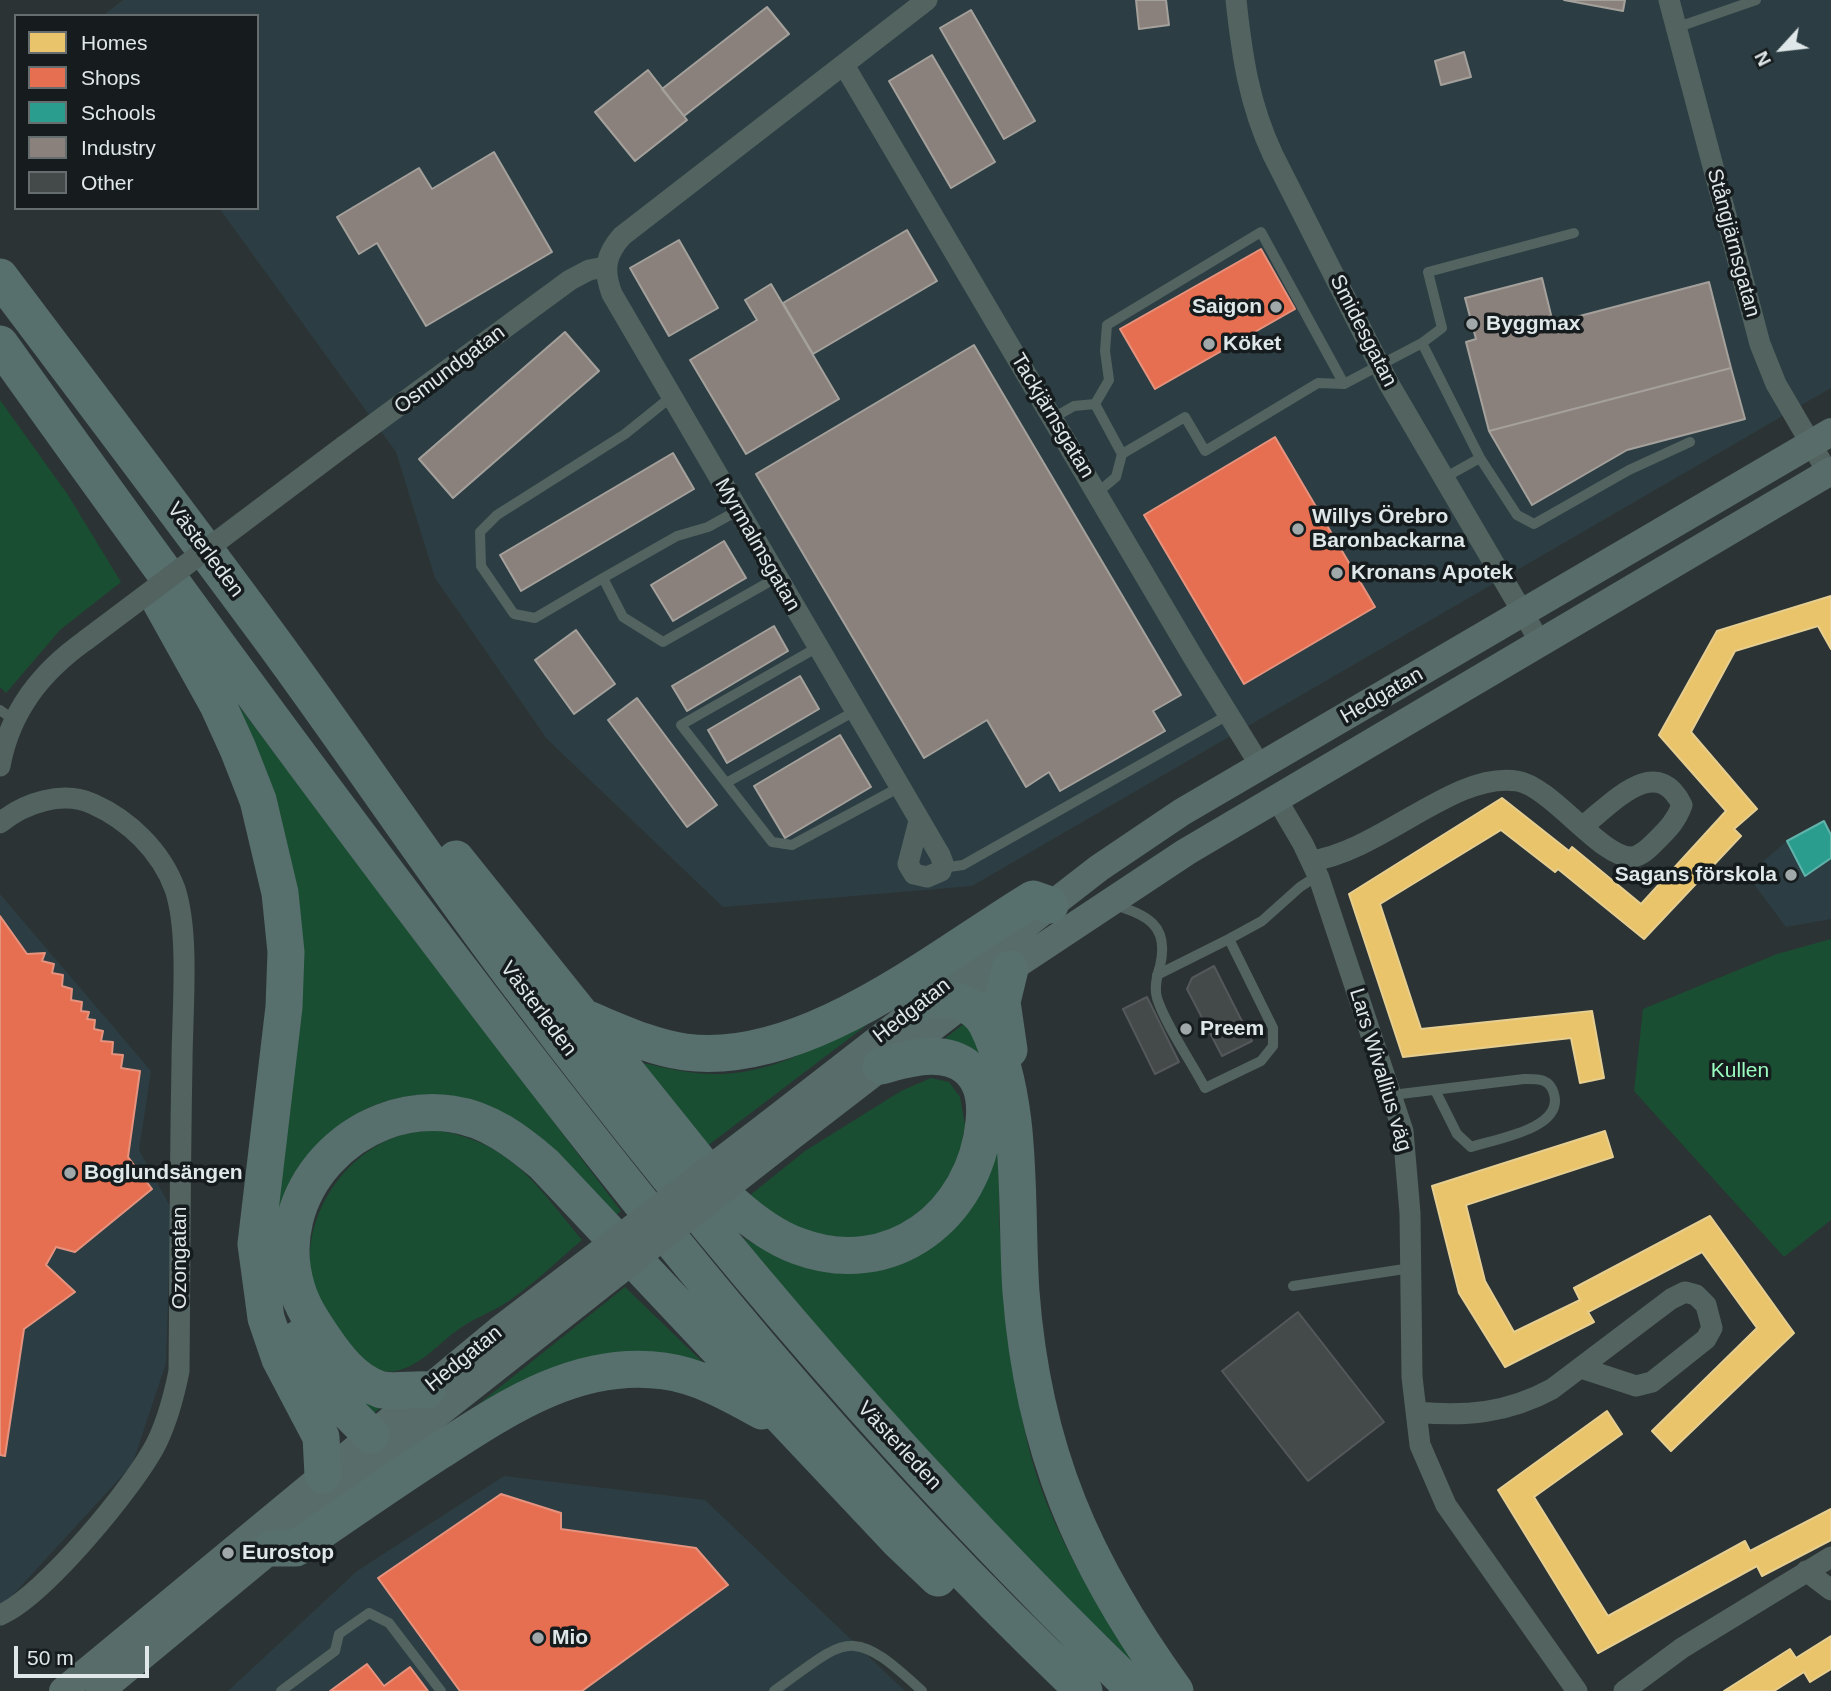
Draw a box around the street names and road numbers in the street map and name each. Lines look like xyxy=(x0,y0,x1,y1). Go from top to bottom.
street label: Stångjärnsgatan xyxy=(1701,166,1765,320)
street label: Smidesgatan xyxy=(1324,271,1402,391)
street label: Osmundgatan xyxy=(390,320,510,420)
street label: Tackjärnsgatan xyxy=(1005,349,1099,483)
street label: Myrmalmsgatan xyxy=(709,474,805,616)
street label: Västerleden xyxy=(161,498,249,602)
street label: Hedgatan xyxy=(1336,662,1428,730)
street label: Västerleden xyxy=(494,957,582,1061)
street label: Hedgatan xyxy=(868,973,956,1049)
street label: Lars Wivallius väg xyxy=(1343,985,1417,1155)
street label: Ozongatan xyxy=(167,1207,193,1309)
street label: Hedgatan xyxy=(421,1321,507,1397)
street label: Västerleden xyxy=(852,1396,946,1496)

